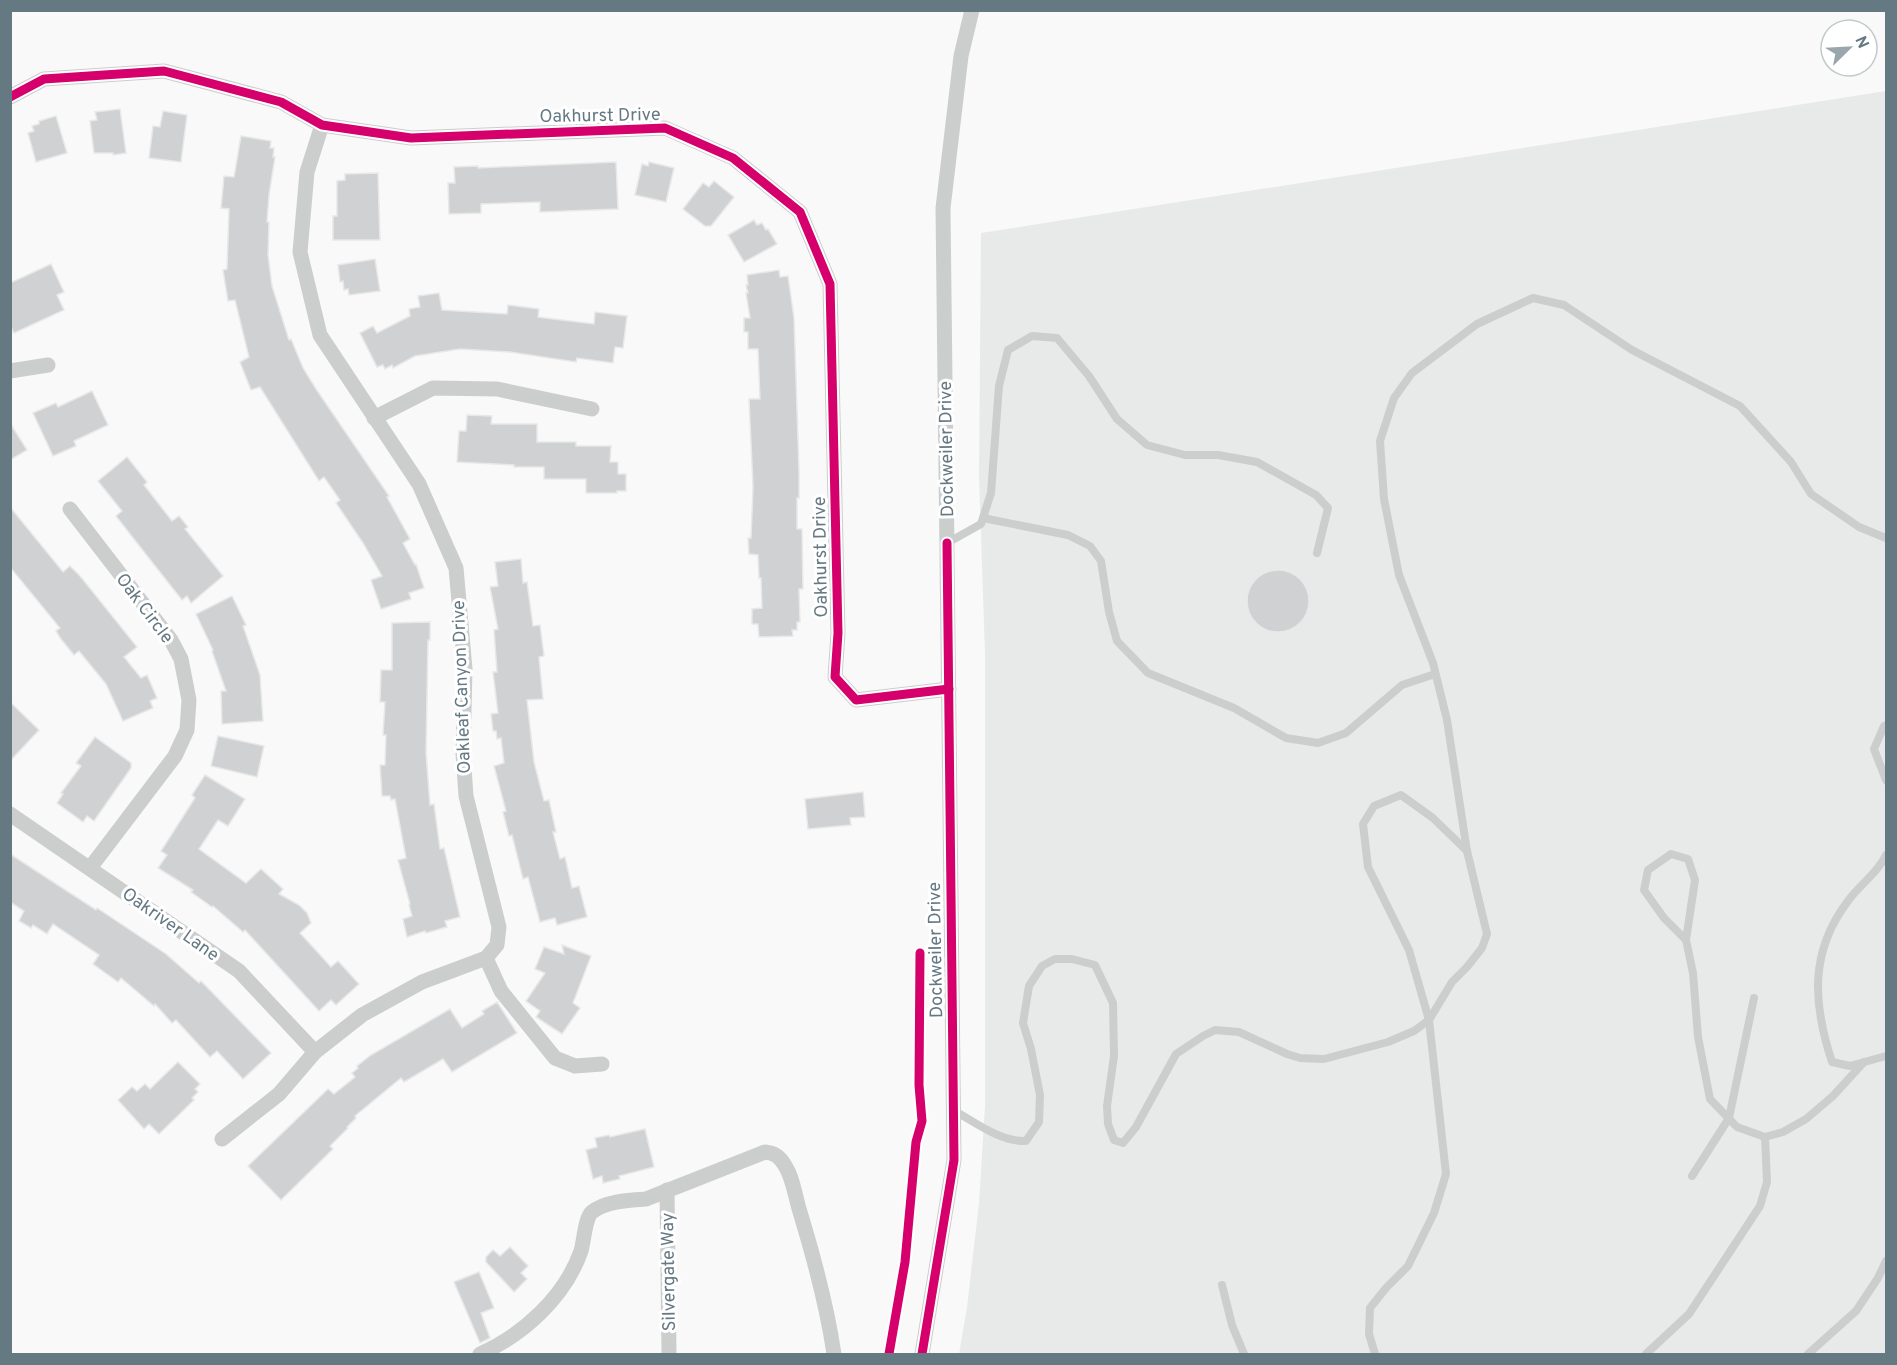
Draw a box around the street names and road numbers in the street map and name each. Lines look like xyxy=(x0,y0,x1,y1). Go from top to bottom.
street label: Oakhurst Drive xyxy=(539,104,661,129)
street label: Dockweiler Drive xyxy=(935,381,960,517)
street label: Oakhurst Drive xyxy=(809,496,834,618)
street label: Oak Circle xyxy=(110,569,178,649)
street label: Oakleaf Canyon Drive xyxy=(448,600,477,774)
street label: Dockweiler Drive xyxy=(924,882,949,1018)
street label: Oakriver Lane xyxy=(117,883,223,967)
street label: Silvergate Way xyxy=(657,1212,682,1332)

